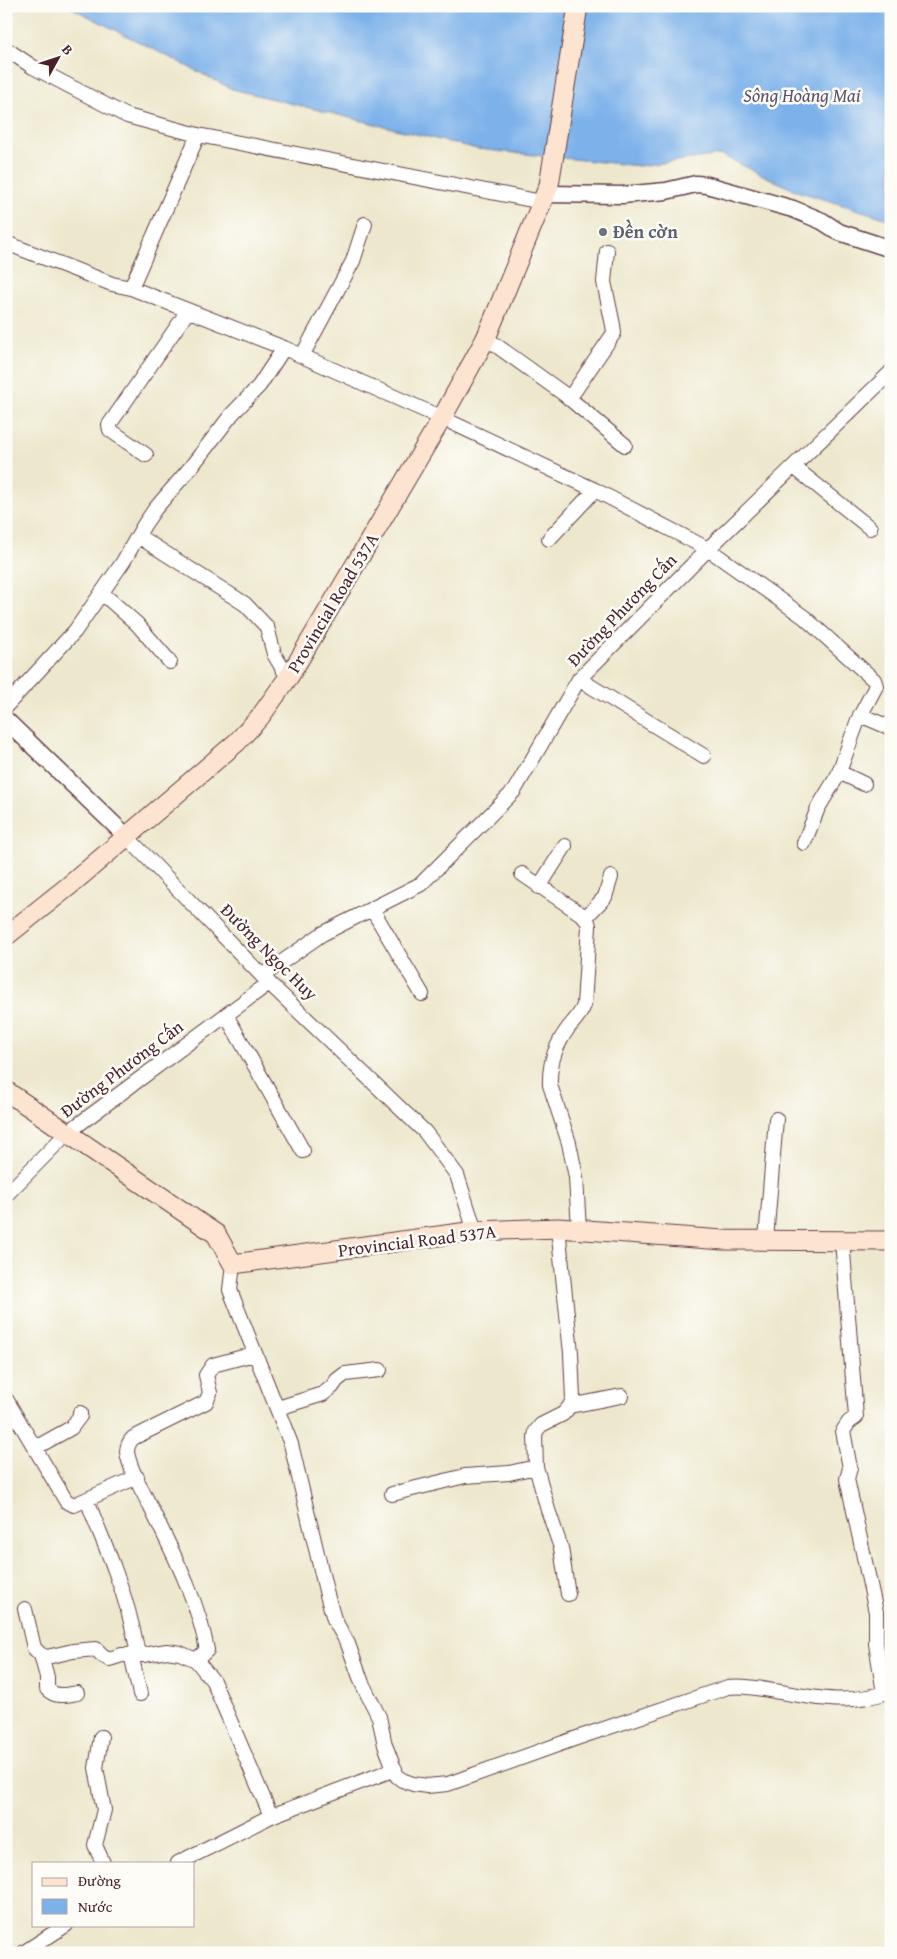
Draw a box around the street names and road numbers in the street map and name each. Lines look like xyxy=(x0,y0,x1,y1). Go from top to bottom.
street label: Provincial Road 537A xyxy=(280,528,385,678)
street label: Đường Phương Cấn xyxy=(561,547,683,672)
street label: Đường Ngọc Huy xyxy=(215,897,324,1006)
street label: Đường Phương Cấn xyxy=(54,1013,189,1124)
street label: Provincial Road 537A xyxy=(336,1217,498,1264)

